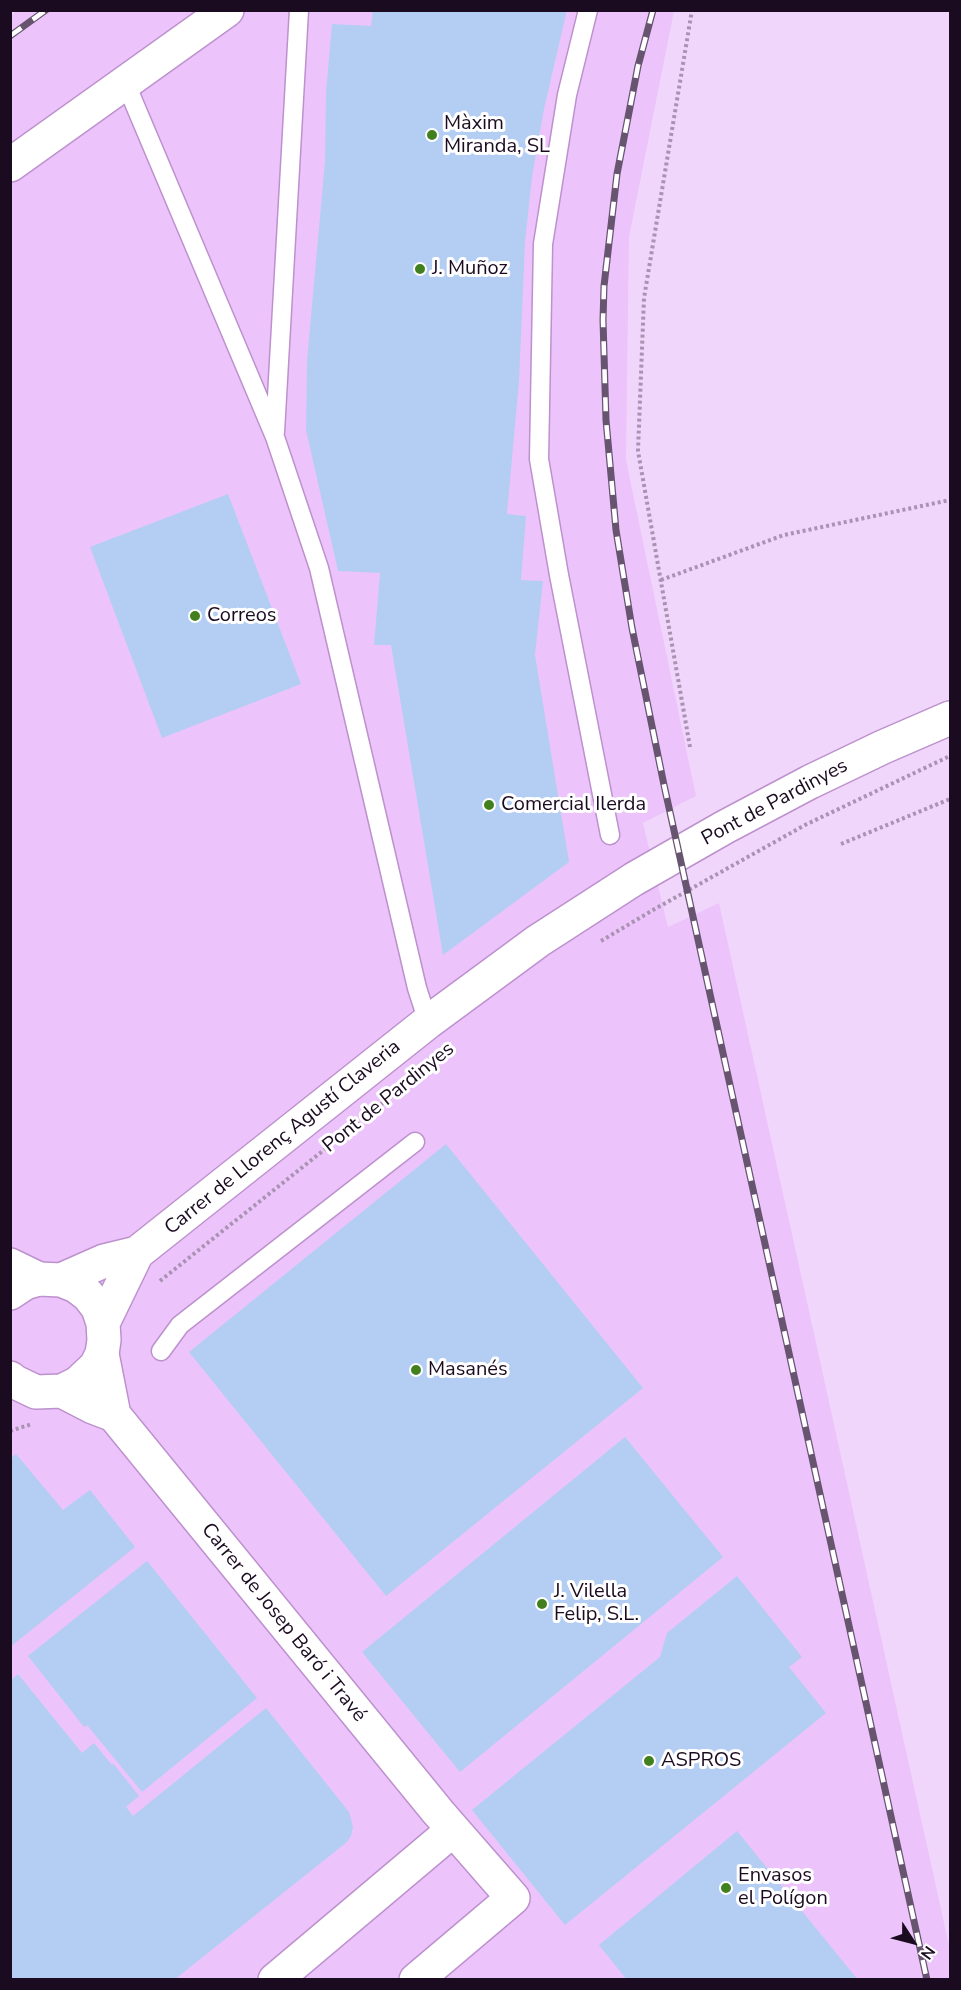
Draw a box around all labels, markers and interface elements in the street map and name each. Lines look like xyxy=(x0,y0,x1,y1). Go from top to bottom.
place label: Màxim Miranda, SL xyxy=(444,112,550,159)
marker: Màxim Miranda, SL xyxy=(425,128,439,142)
place label: J. Muñoz xyxy=(432,257,508,281)
marker: J. Muñoz xyxy=(413,262,427,276)
place label: Correos xyxy=(207,604,276,628)
marker: Correos xyxy=(188,609,202,623)
street label: Pont de Pardinyes xyxy=(698,754,852,852)
place label: Comercial Ilerda xyxy=(501,793,646,817)
marker: Comercial Ilerda xyxy=(482,798,496,812)
street label: Carrer de Llorenç Agustí Claveria xyxy=(160,1035,406,1241)
street label: Pont de Pardinyes xyxy=(318,1038,460,1158)
place label: Masanés xyxy=(428,1358,508,1382)
marker: Masanés xyxy=(409,1363,423,1377)
street label: Carrer de Josep Baró i Travé xyxy=(195,1519,371,1727)
place label: J. Vilella Felip, S.L. xyxy=(554,1580,639,1627)
marker: J. Vilella Felip, S.L. xyxy=(535,1597,549,1611)
place label: ASPROS xyxy=(661,1749,741,1773)
marker: ASPROS xyxy=(642,1754,656,1768)
place label: Envasos el Polígon xyxy=(738,1864,828,1911)
marker: Envasos el Polígon xyxy=(719,1881,733,1895)
north arrow xyxy=(883,1912,943,1972)
text: N xyxy=(915,1941,940,1964)

